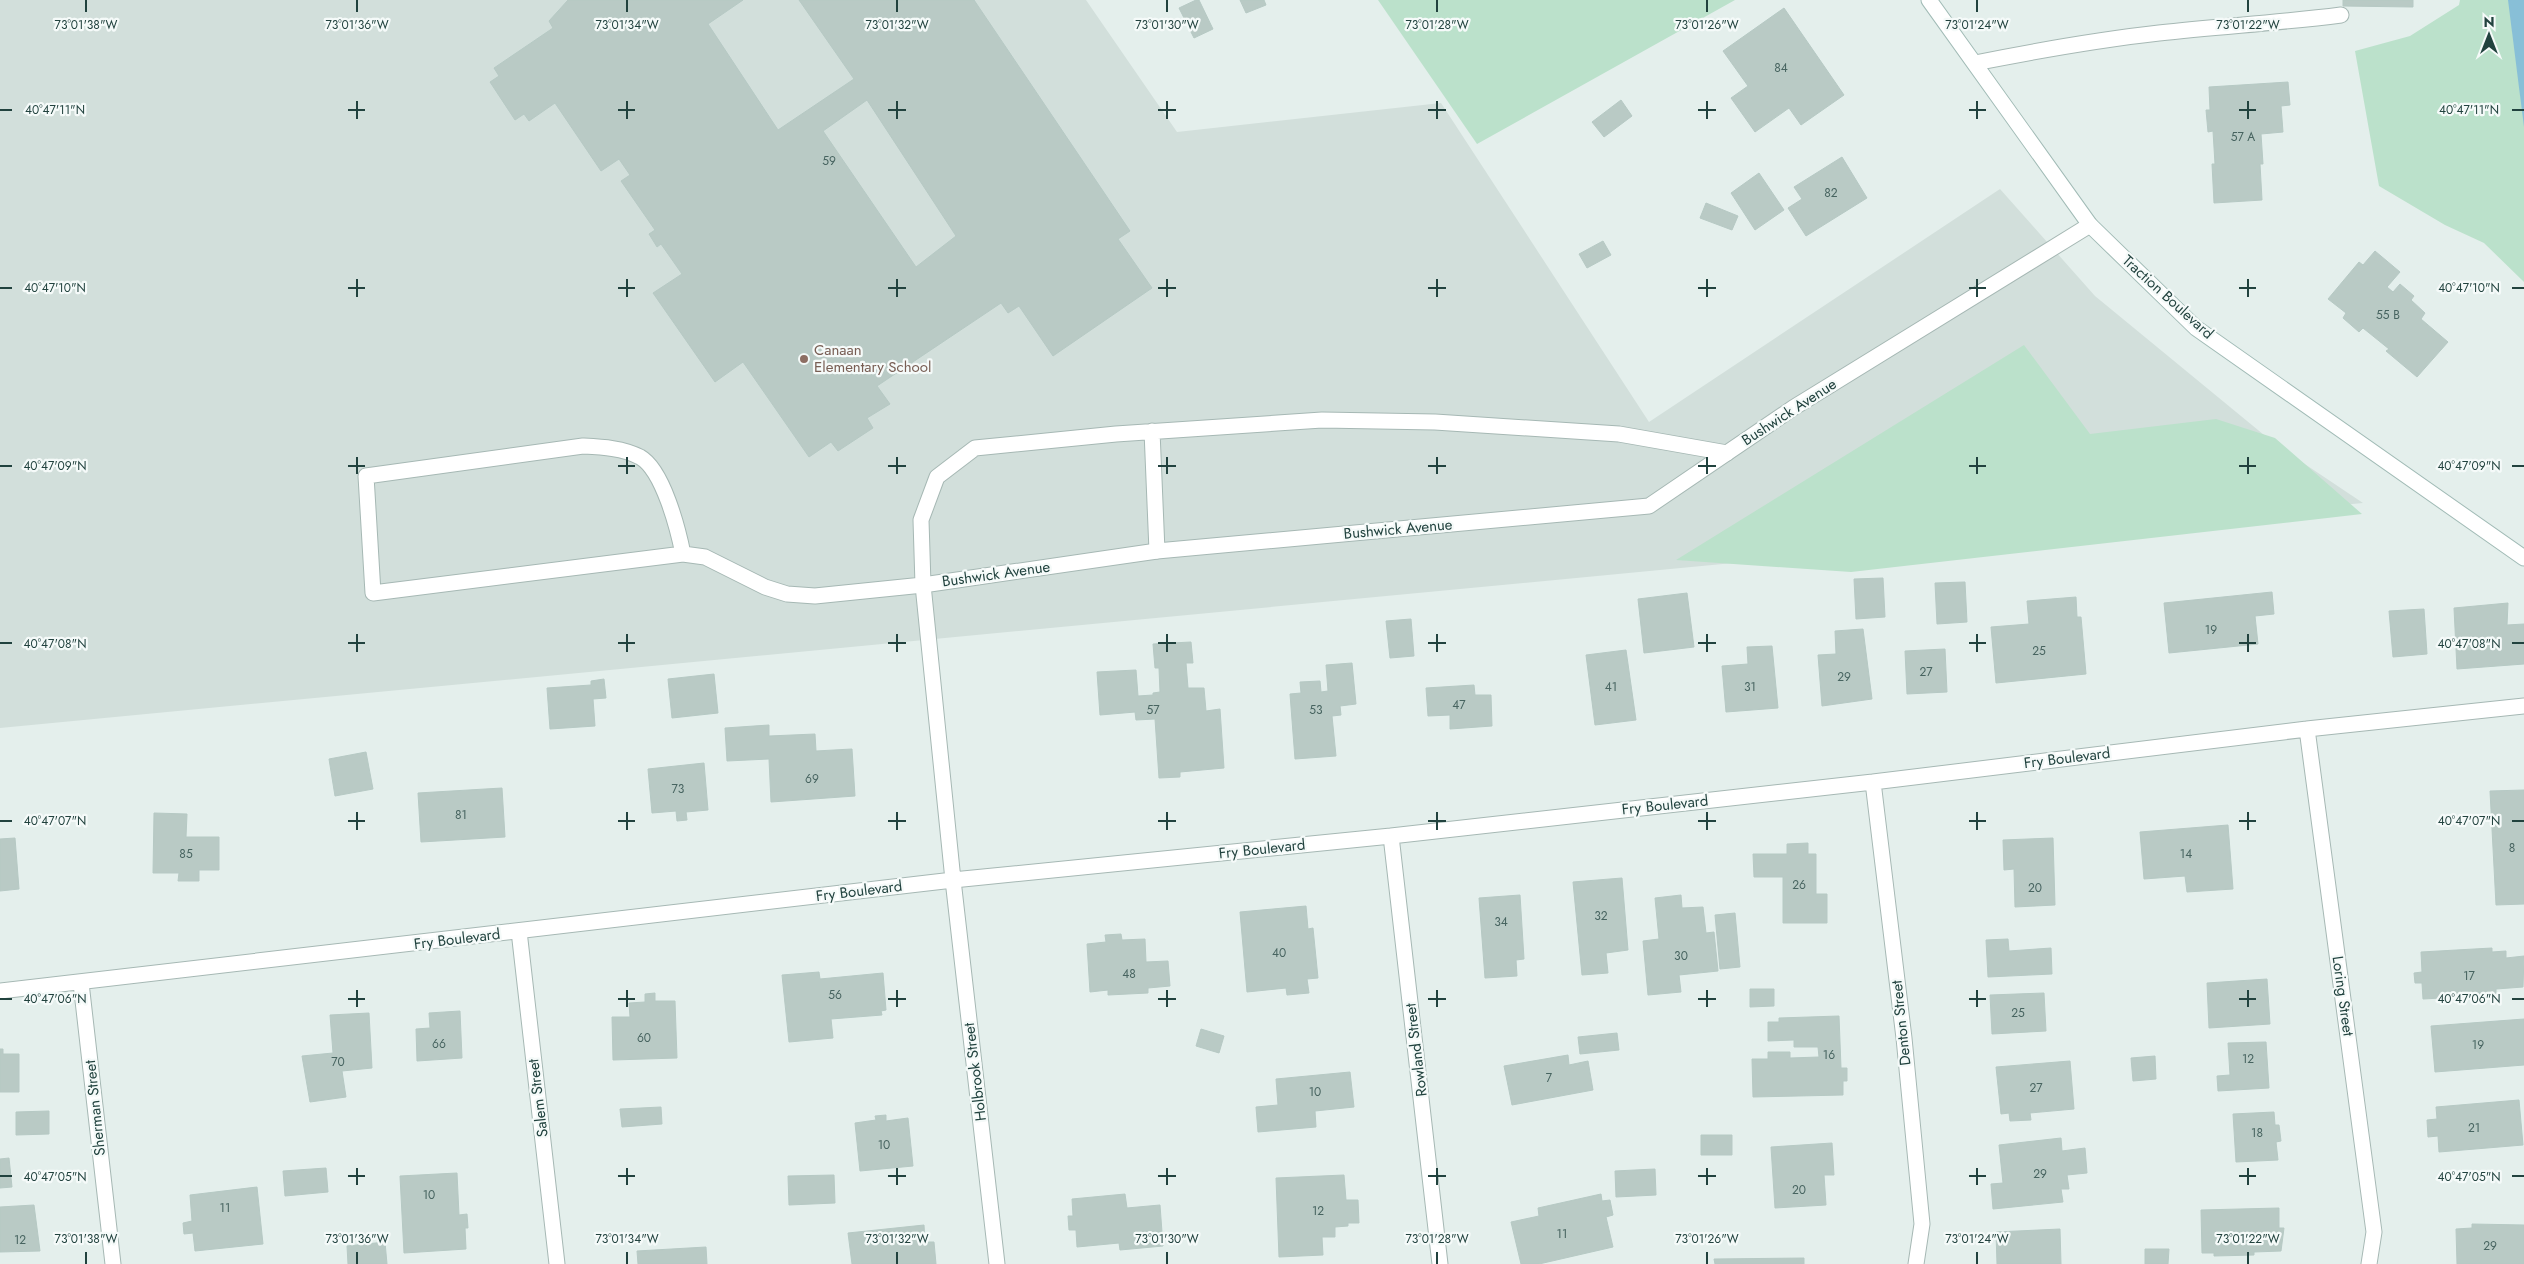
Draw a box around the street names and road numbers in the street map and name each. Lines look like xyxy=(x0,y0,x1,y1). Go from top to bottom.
street label: Traction Boulevard xyxy=(2117,250,2219,344)
street label: Bushwick Avenue xyxy=(1737,373,1841,451)
street label: Bushwick Avenue xyxy=(1343,513,1454,545)
street label: Bushwick Avenue xyxy=(940,555,1052,592)
street label: Fry Boulevard xyxy=(2023,742,2111,774)
street label: Fry Boulevard xyxy=(1621,790,1709,820)
street label: Fry Boulevard xyxy=(1218,834,1306,864)
street label: Fry Boulevard xyxy=(815,875,903,907)
street label: Fry Boulevard xyxy=(413,923,501,955)
street label: Loring Street xyxy=(2326,955,2360,1038)
street label: Denton Street xyxy=(1886,979,1916,1067)
street label: Rowland Street xyxy=(1399,1002,1433,1098)
street label: Holbrook Street xyxy=(958,1021,992,1123)
street label: Salem Street xyxy=(522,1057,554,1138)
street label: Sherman Street xyxy=(79,1059,111,1157)

